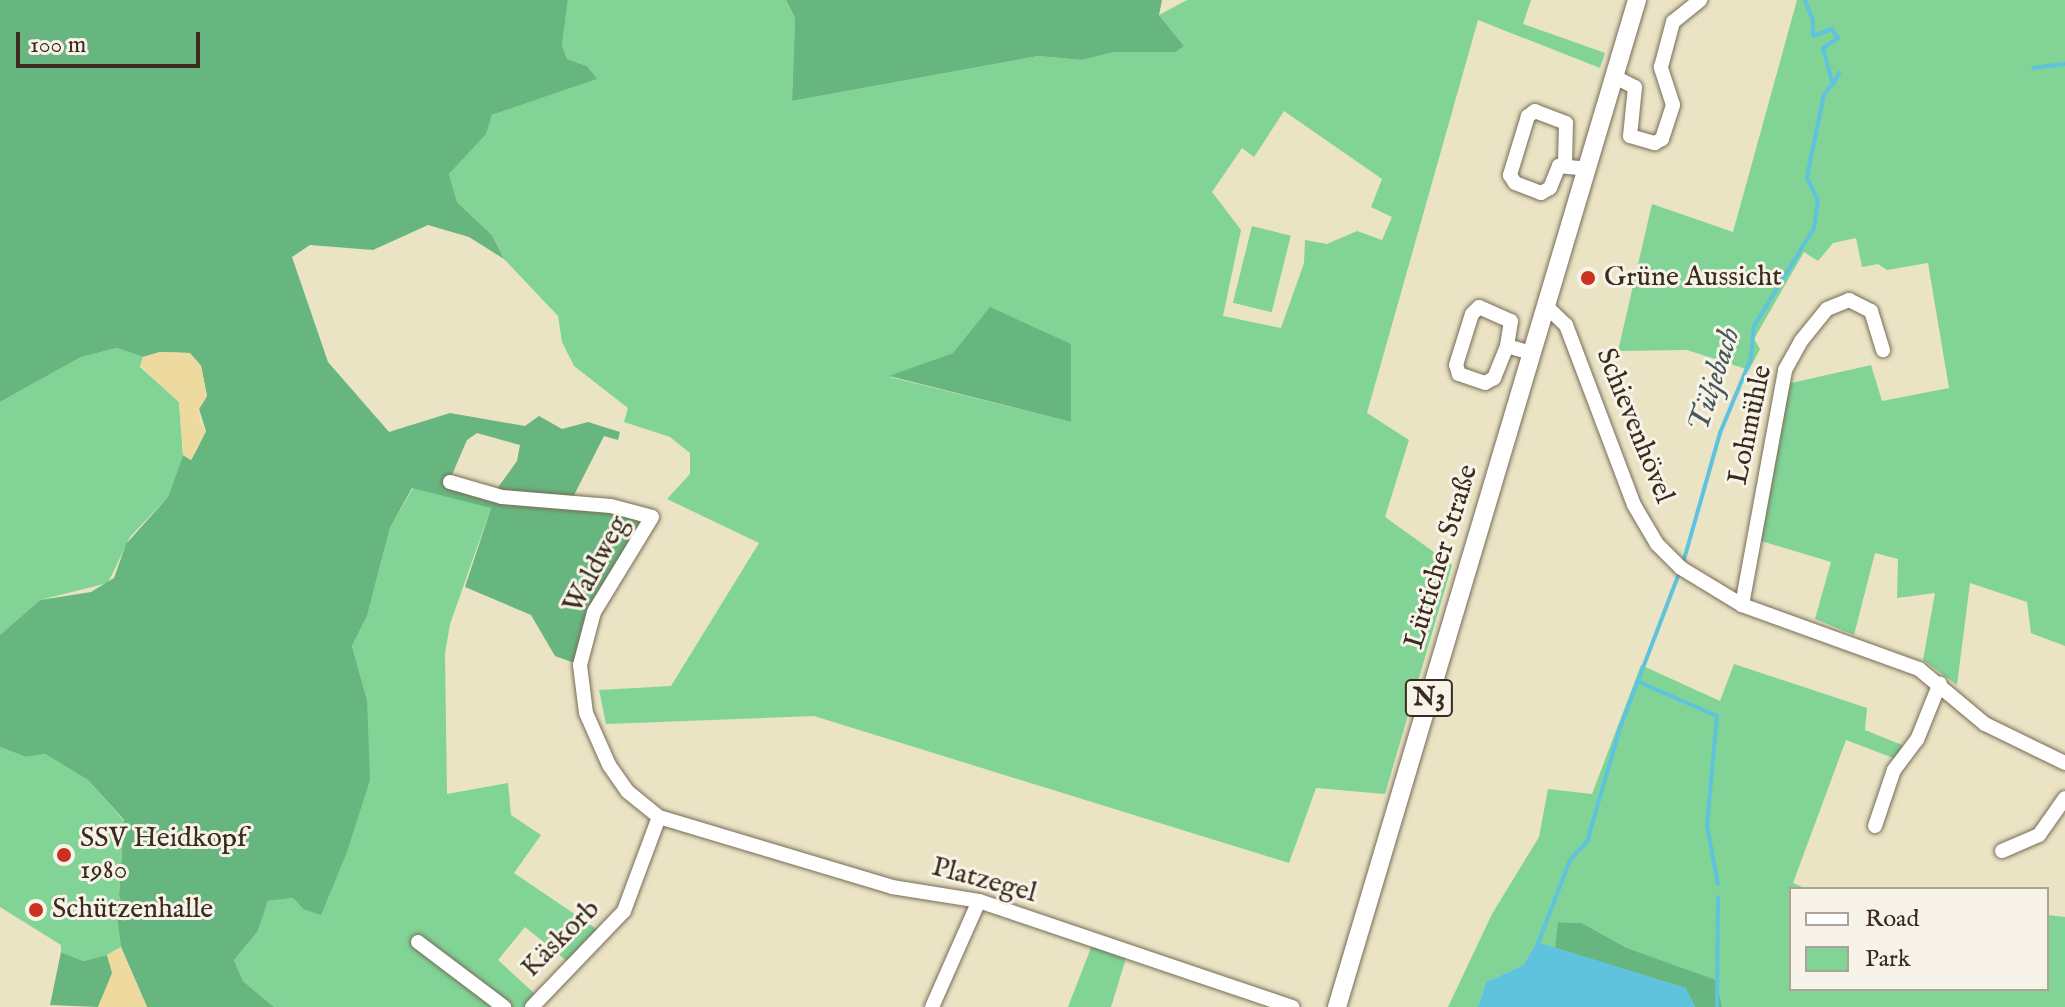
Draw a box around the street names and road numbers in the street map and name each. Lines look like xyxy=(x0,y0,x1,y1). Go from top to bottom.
street label: Schievenhövel xyxy=(1588,344,1680,508)
street label: Lohmühle xyxy=(1722,362,1780,488)
street label: Lütticher Straße xyxy=(1398,461,1486,653)
street label: Waldweg xyxy=(557,510,637,620)
road number: N3 xyxy=(1403,676,1455,720)
street label: Platzegel xyxy=(928,851,1040,911)
street label: Käskorb xyxy=(515,893,607,985)

